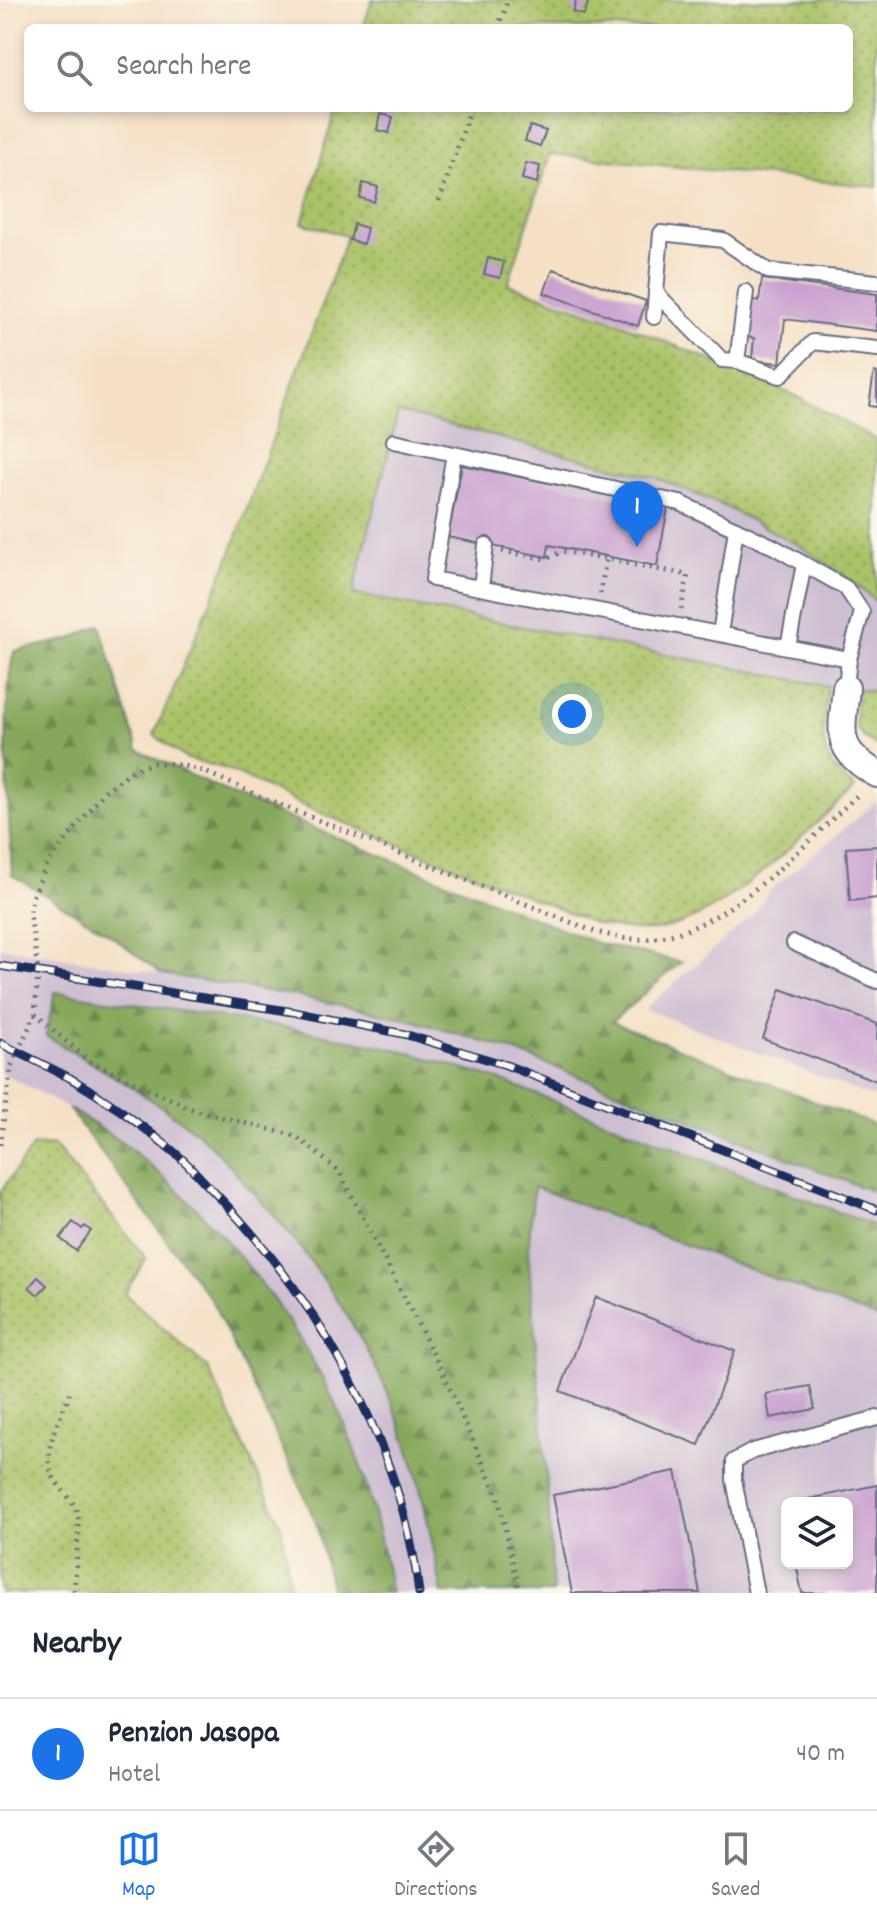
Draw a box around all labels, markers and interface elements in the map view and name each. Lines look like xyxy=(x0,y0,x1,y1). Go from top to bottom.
search box xyxy=(24,24,853,112)
icon: search xyxy=(52,46,96,90)
text: Search here xyxy=(116,47,252,90)
pin: 1 xyxy=(611,481,663,547)
your location xyxy=(552,694,592,734)
map controls xyxy=(781,1497,853,1569)
button: layers xyxy=(781,1497,853,1569)
text: Nearby xyxy=(32,1621,121,1670)
text: Penzion Jasopa xyxy=(108,1714,279,1757)
text: 1 xyxy=(55,1736,61,1773)
text: 40 m xyxy=(796,1736,845,1773)
text: Hotel xyxy=(108,1757,160,1794)
tab: Map xyxy=(117,1827,161,1906)
tab: Directions xyxy=(394,1827,478,1906)
tab: Saved xyxy=(711,1827,760,1906)

